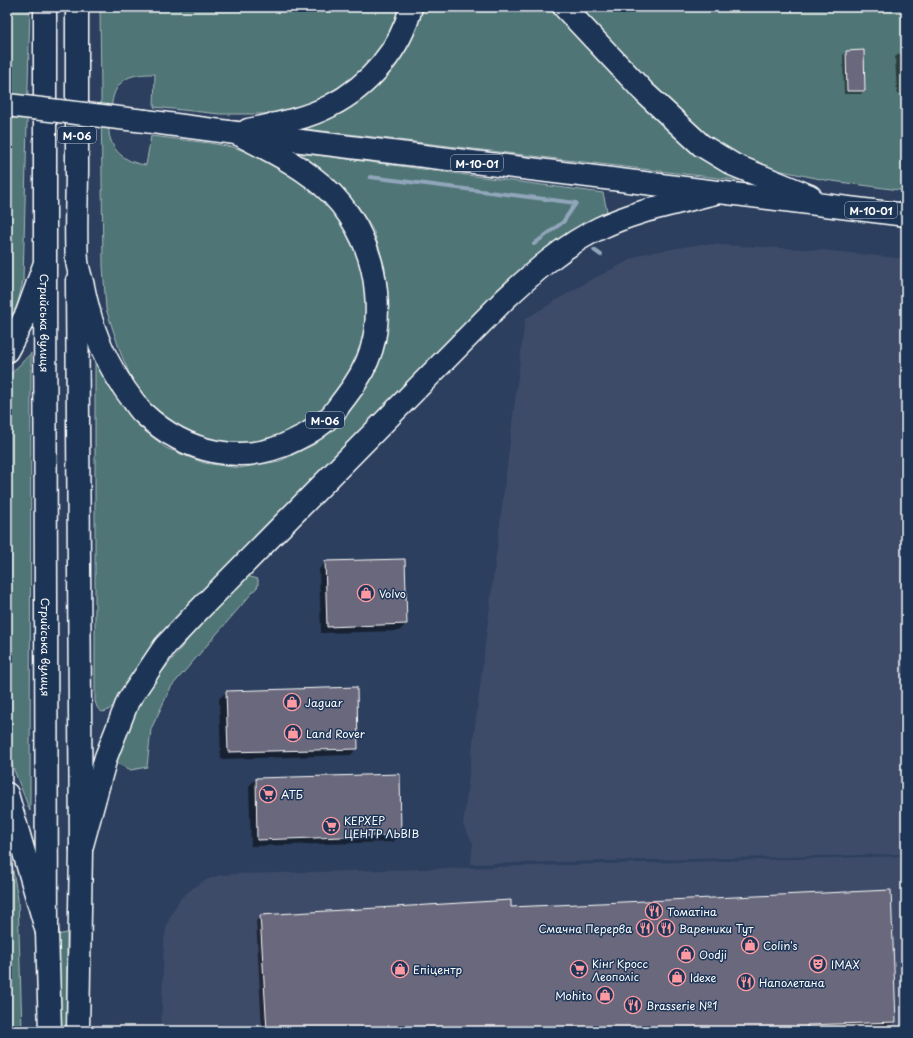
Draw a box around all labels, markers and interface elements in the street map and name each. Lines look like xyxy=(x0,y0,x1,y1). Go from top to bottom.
road number: М-06 xyxy=(58,127,96,143)
road number: М-10-01 xyxy=(451,155,503,171)
road number: М-10-01 xyxy=(845,202,897,218)
street label: Стрийська вулиця xyxy=(37,274,54,372)
road number: М-06 xyxy=(306,412,344,428)
shop icon: Volvo xyxy=(356,583,376,603)
place label: Volvo xyxy=(379,585,406,602)
street label: Стрийська вулиця xyxy=(37,598,55,696)
shop icon: Jaguar xyxy=(282,692,302,712)
place label: Jaguar xyxy=(305,694,343,711)
shop icon: Land Rover xyxy=(283,723,303,743)
place label: Land Rover xyxy=(306,725,365,742)
supermarket icon: АТБ xyxy=(258,784,278,804)
place label: АТБ xyxy=(281,786,303,803)
place label: КЕРХЕР ЦЕНТР ЛЬВІВ xyxy=(344,812,419,842)
supermarket icon: КЕРХЕР ЦЕНТР ЛЬВІВ xyxy=(321,816,341,836)
restaurant icon: Томатіна xyxy=(644,901,664,921)
place label: Томатіна xyxy=(667,903,717,920)
restaurant icon: Смачна Перерва xyxy=(635,918,655,938)
restaurant icon: Вареники Тут xyxy=(656,918,676,938)
place label: Смачна Перерва xyxy=(539,920,632,937)
place label: Вареники Тут xyxy=(679,920,754,937)
shop icon: Colin's xyxy=(740,935,760,955)
place label: Colin's xyxy=(763,937,798,954)
shop icon: Oodji xyxy=(676,944,696,964)
place label: Oodji xyxy=(699,946,727,963)
theatre icon: IMAX xyxy=(808,954,828,974)
place label: Кінґ Кросс Леополіс xyxy=(592,955,648,985)
place label: IMAX xyxy=(831,956,860,973)
shop icon: Епіцентр xyxy=(390,959,410,979)
supermarket icon: Кінґ Кросс Леополіс xyxy=(569,959,589,979)
place label: Епіцентр xyxy=(413,961,463,978)
shop icon: Idexe xyxy=(667,967,687,987)
place label: Idexe xyxy=(690,969,716,986)
restaurant icon: Наполетана xyxy=(736,972,756,992)
place label: Наполетана xyxy=(759,974,825,991)
shop icon: Mohito xyxy=(595,985,615,1005)
place label: Mohito xyxy=(555,987,592,1004)
restaurant icon: Brasserie №1 xyxy=(623,995,643,1015)
place label: Brasserie №1 xyxy=(646,997,717,1014)

